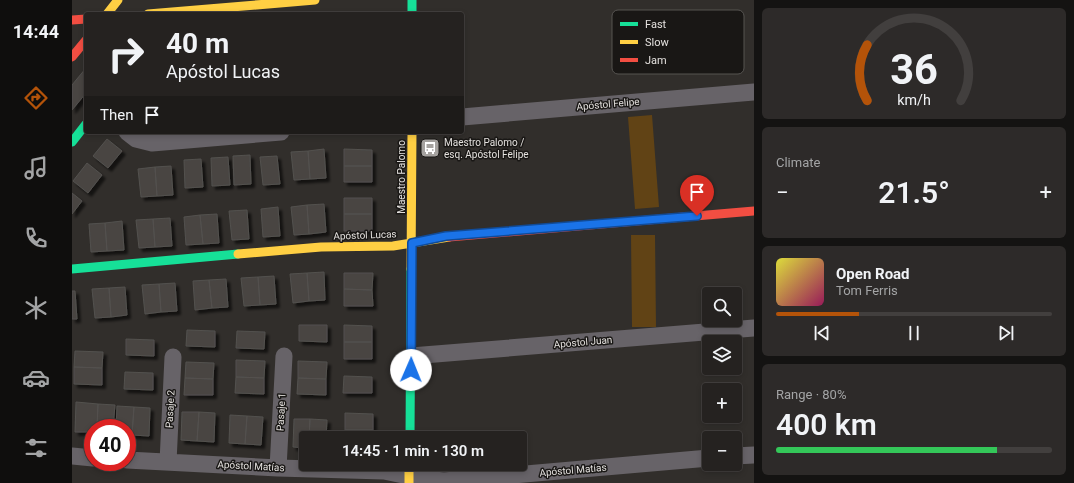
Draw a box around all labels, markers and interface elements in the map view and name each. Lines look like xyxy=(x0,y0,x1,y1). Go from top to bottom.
legend xyxy=(612,10,744,74)
text: Fast xyxy=(645,18,667,31)
text: 14:44 xyxy=(13,21,59,42)
text: 40 m xyxy=(166,27,229,60)
icon: right xyxy=(100,28,152,80)
text: Slow xyxy=(645,36,669,49)
text: 36 xyxy=(890,45,938,94)
text: Jam xyxy=(645,54,667,67)
text: Apóstol Lucas xyxy=(166,61,280,82)
icon: directions xyxy=(22,84,50,112)
text: km/h xyxy=(897,92,931,108)
street label: Apóstol Felipe xyxy=(576,96,640,112)
icon: arrive xyxy=(141,104,163,126)
text: Then xyxy=(100,106,133,124)
bus stop icon: Maestro Palomo / esq. Apóstol Felipe xyxy=(419,137,441,159)
place label: Maestro Palomo / esq. Apóstol Felipe xyxy=(444,137,529,160)
street label: Maestro Palomo xyxy=(396,140,407,214)
icon: music xyxy=(22,154,50,182)
text: Climate xyxy=(776,155,820,170)
pin xyxy=(680,175,714,216)
text: 21.5° xyxy=(878,175,950,210)
text: − xyxy=(776,180,789,205)
text: + xyxy=(1040,180,1052,205)
icon: arrive xyxy=(686,181,708,203)
icon: phone xyxy=(22,224,50,252)
street label: Apóstol Lucas xyxy=(333,228,397,242)
text: Open Road xyxy=(836,265,910,283)
text: Tom Ferris xyxy=(836,283,898,298)
map controls xyxy=(702,287,742,471)
button: search xyxy=(702,287,742,327)
icon: climate xyxy=(22,294,50,322)
icon: previous xyxy=(811,322,833,344)
icon: pause xyxy=(903,322,925,344)
icon: next xyxy=(995,322,1017,344)
street label: Apóstol Juan xyxy=(553,334,613,350)
button: layers xyxy=(702,335,742,375)
position arrow xyxy=(390,349,432,391)
icon: car xyxy=(22,364,50,392)
button: + xyxy=(702,383,742,423)
text: Range · 80% xyxy=(776,387,846,402)
street label: Pasaje 2 xyxy=(164,389,177,428)
street label: Pasaje 1 xyxy=(275,393,287,431)
text: 400 km xyxy=(776,407,877,442)
speed limit sign: 40 xyxy=(84,419,136,471)
button: − xyxy=(702,431,742,471)
icon: filters xyxy=(22,434,50,462)
text: 14:45 · 1 min · 130 m xyxy=(342,442,484,460)
street label: Apóstol Matías xyxy=(217,459,285,473)
street label: Apóstol Matías xyxy=(539,462,607,478)

